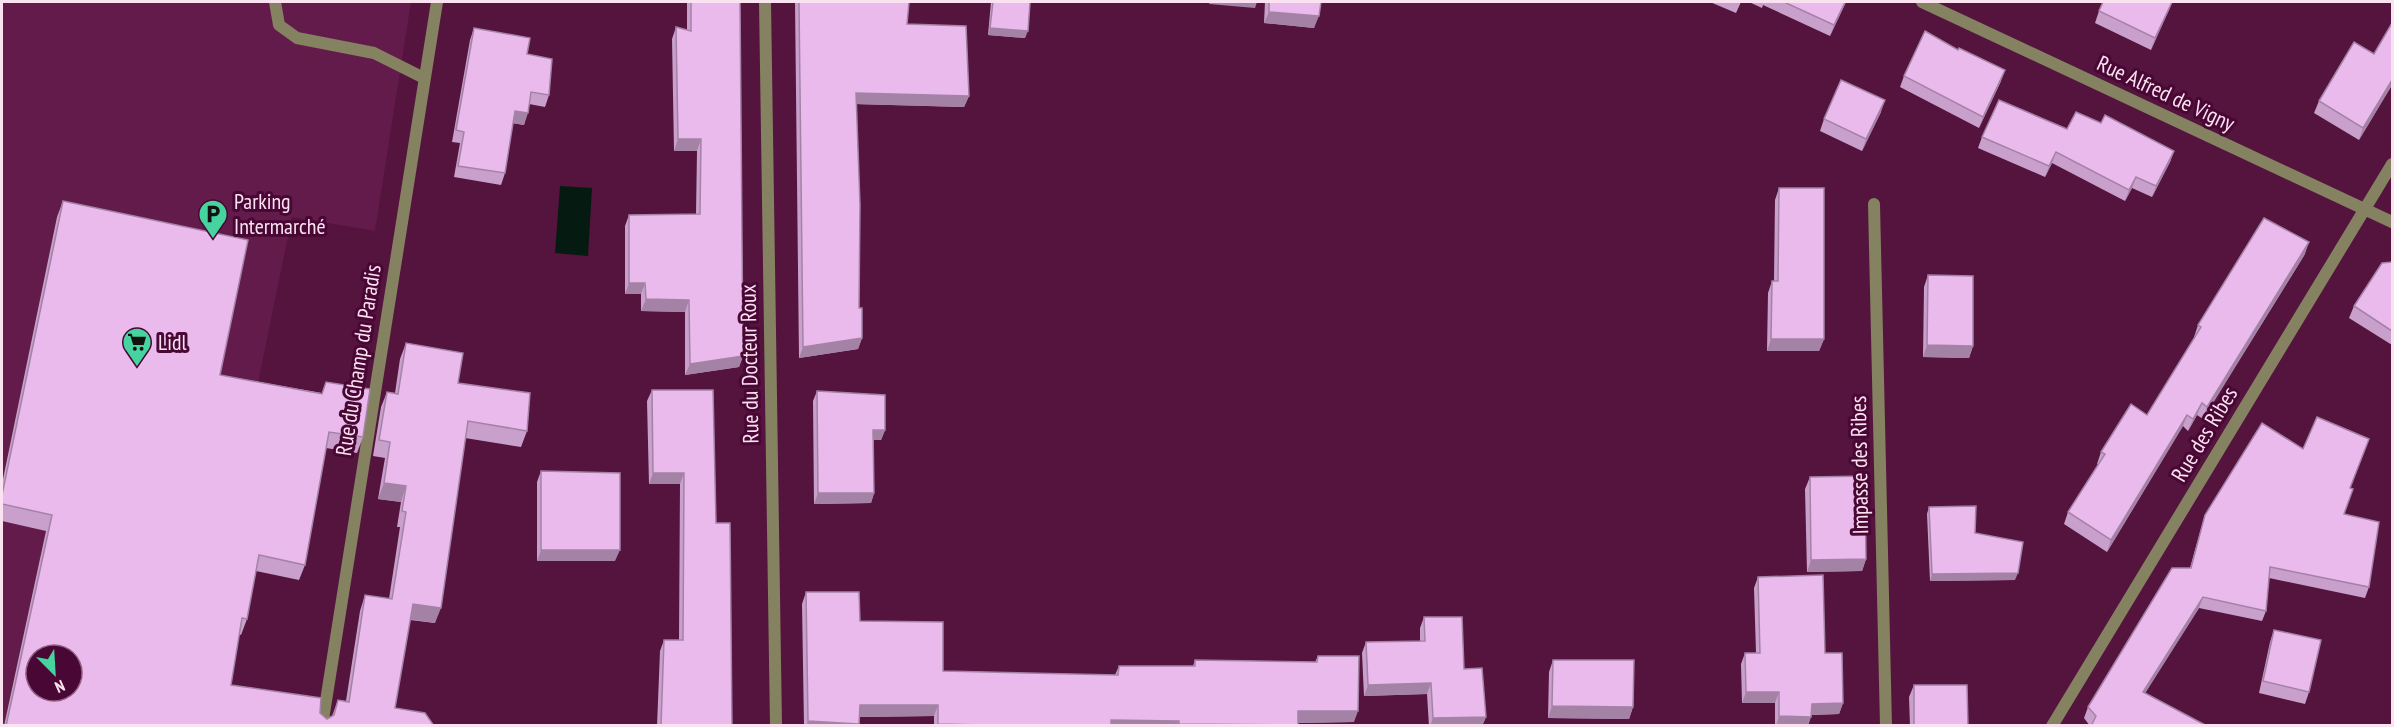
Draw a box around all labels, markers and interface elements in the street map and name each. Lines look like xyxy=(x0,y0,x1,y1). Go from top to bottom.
street label: Rue Alfred de Vigny xyxy=(2093,49,2240,137)
place label: Parking Intermarché xyxy=(234,187,326,240)
parking icon: Parking Intermarché xyxy=(197,198,229,240)
street label: Rue du Champ du Paradis xyxy=(329,262,387,458)
street label: Rue du Docteur Roux xyxy=(734,284,764,444)
supermarket icon: Lidl xyxy=(121,326,153,368)
place label: Lidl xyxy=(158,328,187,356)
street label: Rue des Ribes xyxy=(2165,381,2243,487)
street label: Impasse des Ribes xyxy=(1844,395,1874,535)
north arrow xyxy=(24,643,84,703)
text: N xyxy=(52,676,68,698)

